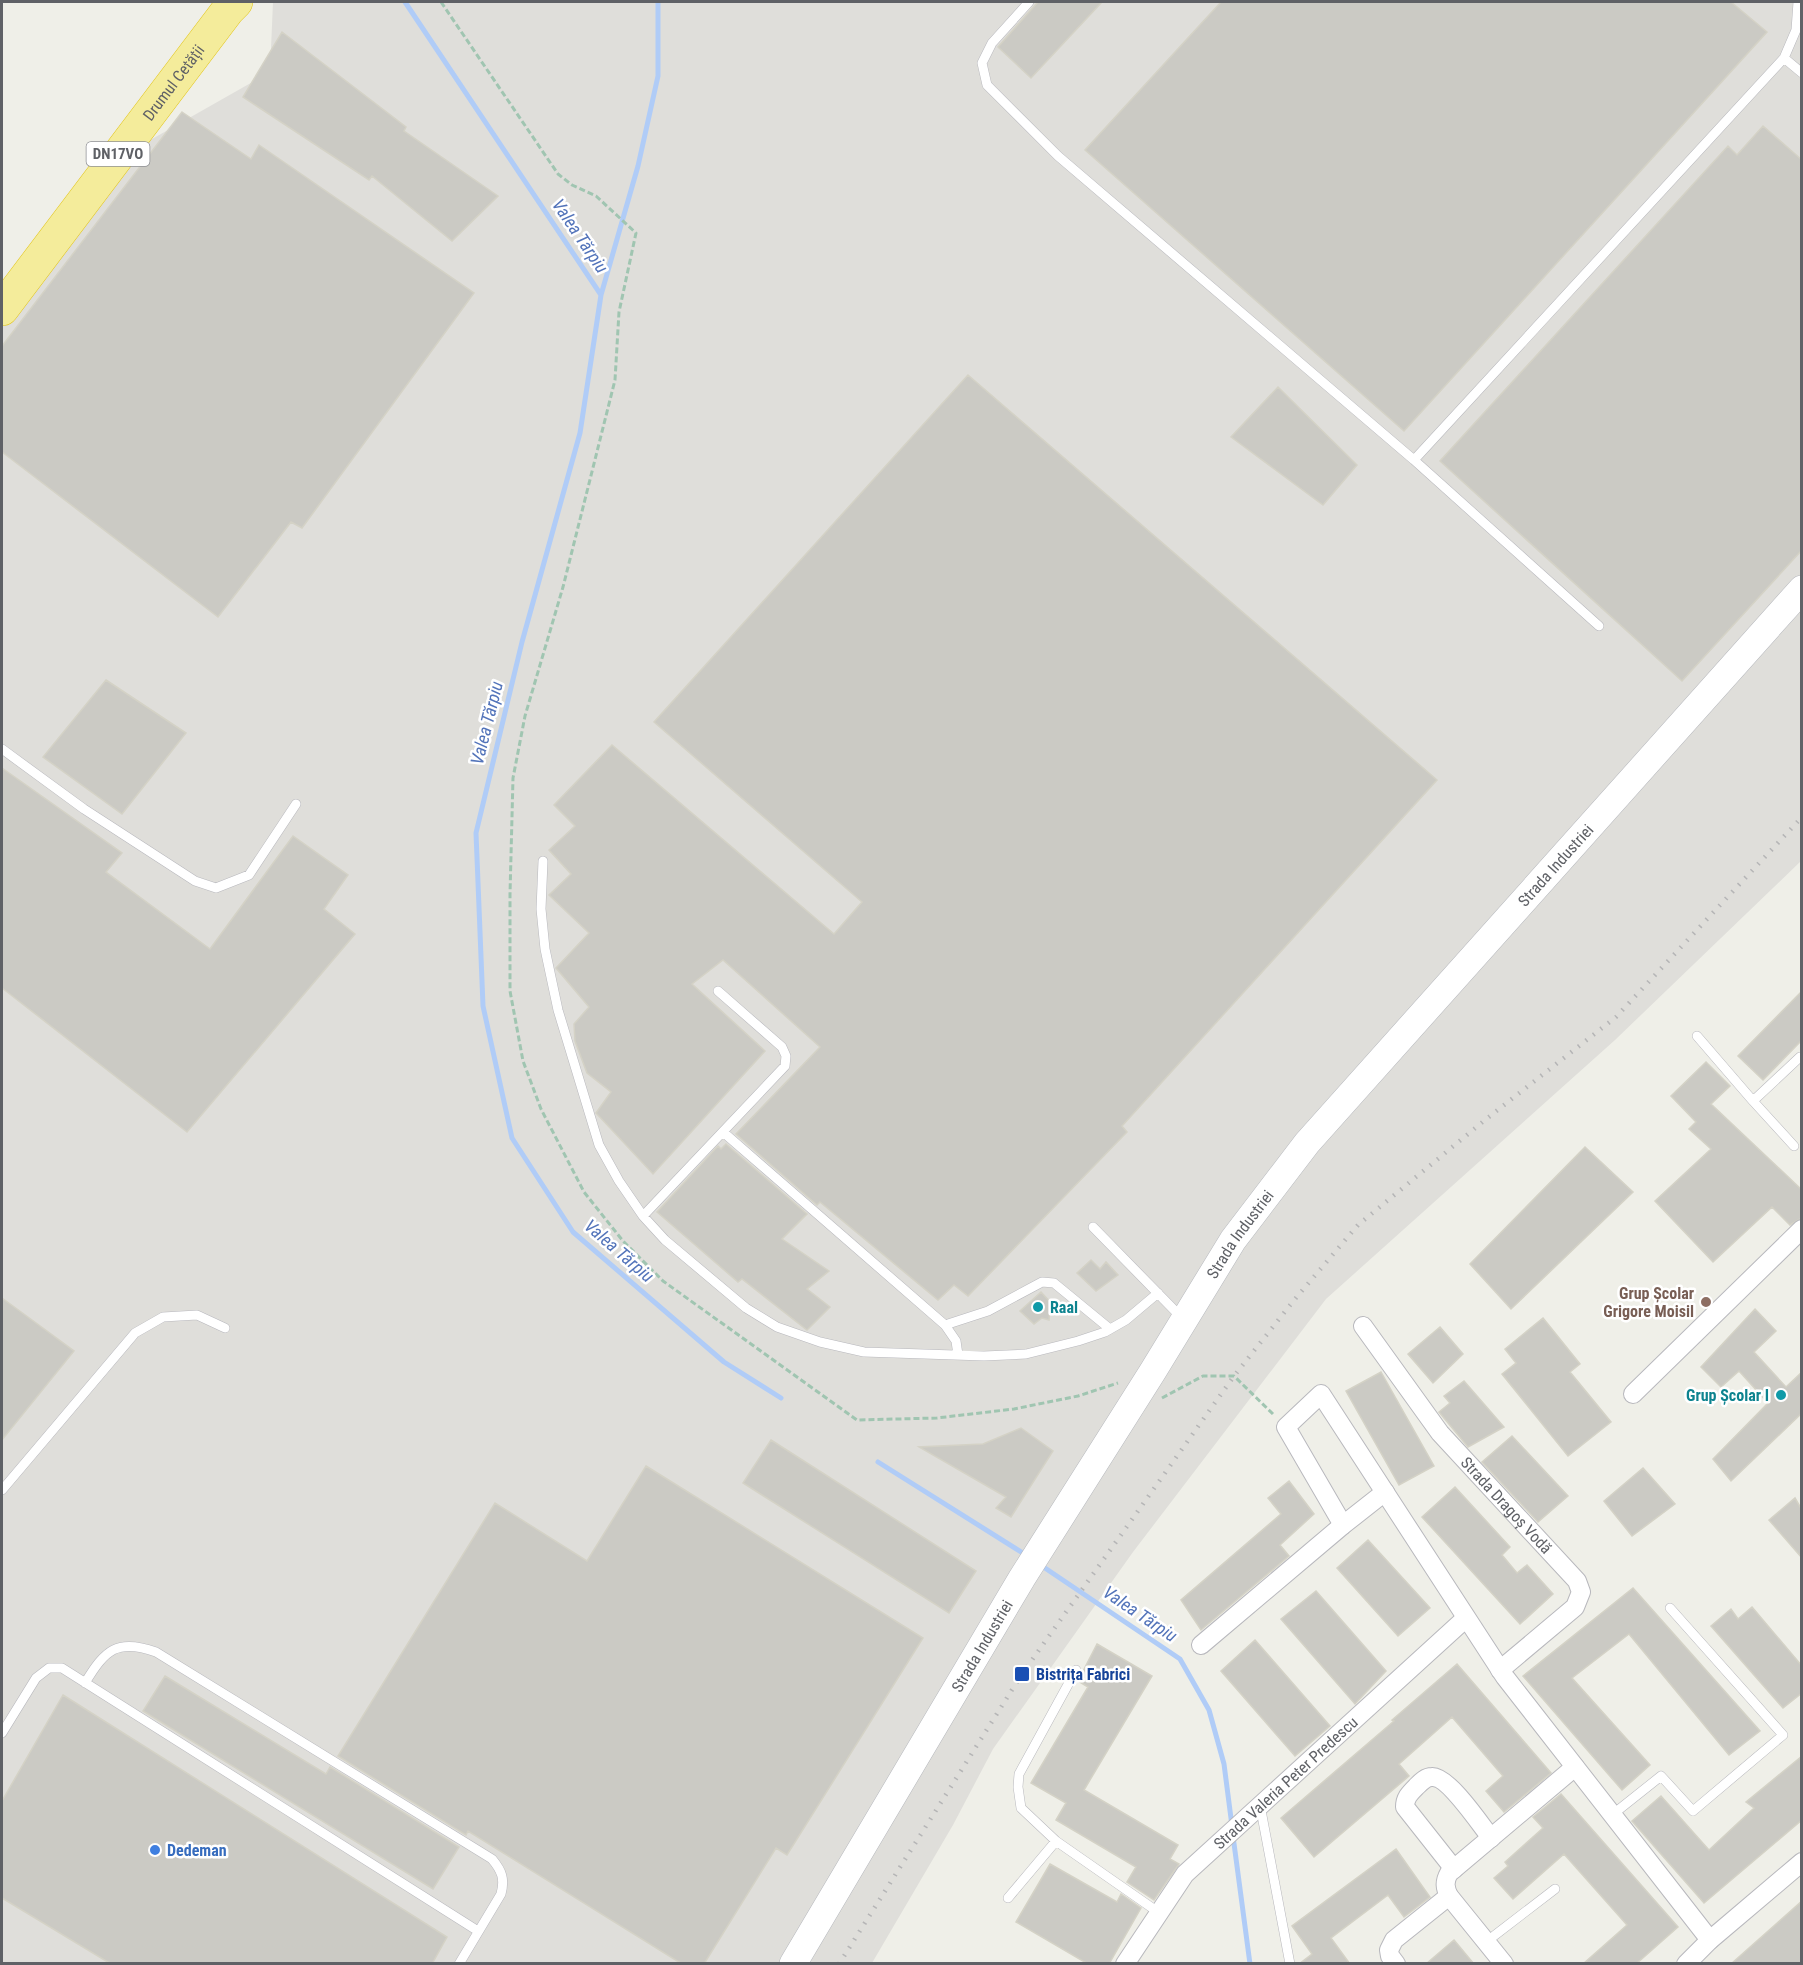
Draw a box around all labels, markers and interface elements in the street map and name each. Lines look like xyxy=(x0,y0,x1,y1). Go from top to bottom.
street label: Drumul Cetății xyxy=(139,41,208,124)
road number: DN17VO xyxy=(86,142,150,166)
water label: Valea Tărpiu xyxy=(548,195,613,277)
water label: Valea Tărpiu xyxy=(466,679,507,767)
street label: Strada Industriei xyxy=(1514,820,1597,910)
street label: Strada Industriei xyxy=(1203,1186,1278,1282)
water label: Valea Tărpiu xyxy=(580,1215,659,1287)
place label: Grup Școlar Grigore Moisil xyxy=(1603,1284,1694,1321)
marker: Grup Școlar Grigore Moisil xyxy=(1699,1295,1713,1309)
place label: Raal xyxy=(1050,1298,1078,1317)
marker: Raal xyxy=(1031,1300,1045,1314)
place label: Grup Școlar I xyxy=(1686,1386,1769,1405)
marker: Grup Școlar I xyxy=(1774,1388,1788,1402)
street label: Strada Dragoș Vodă xyxy=(1457,1453,1556,1558)
water label: Valea Tărpiu xyxy=(1099,1581,1182,1646)
street label: Strada Industriei xyxy=(948,1597,1017,1695)
marker: Bistrița Fabrici xyxy=(1013,1665,1031,1683)
place label: Bistrița Fabrici xyxy=(1036,1665,1130,1684)
street label: Strada Valeria Peter Predescu xyxy=(1210,1713,1362,1853)
place label: Dedeman xyxy=(167,1841,227,1860)
marker: Dedeman xyxy=(148,1843,162,1857)

